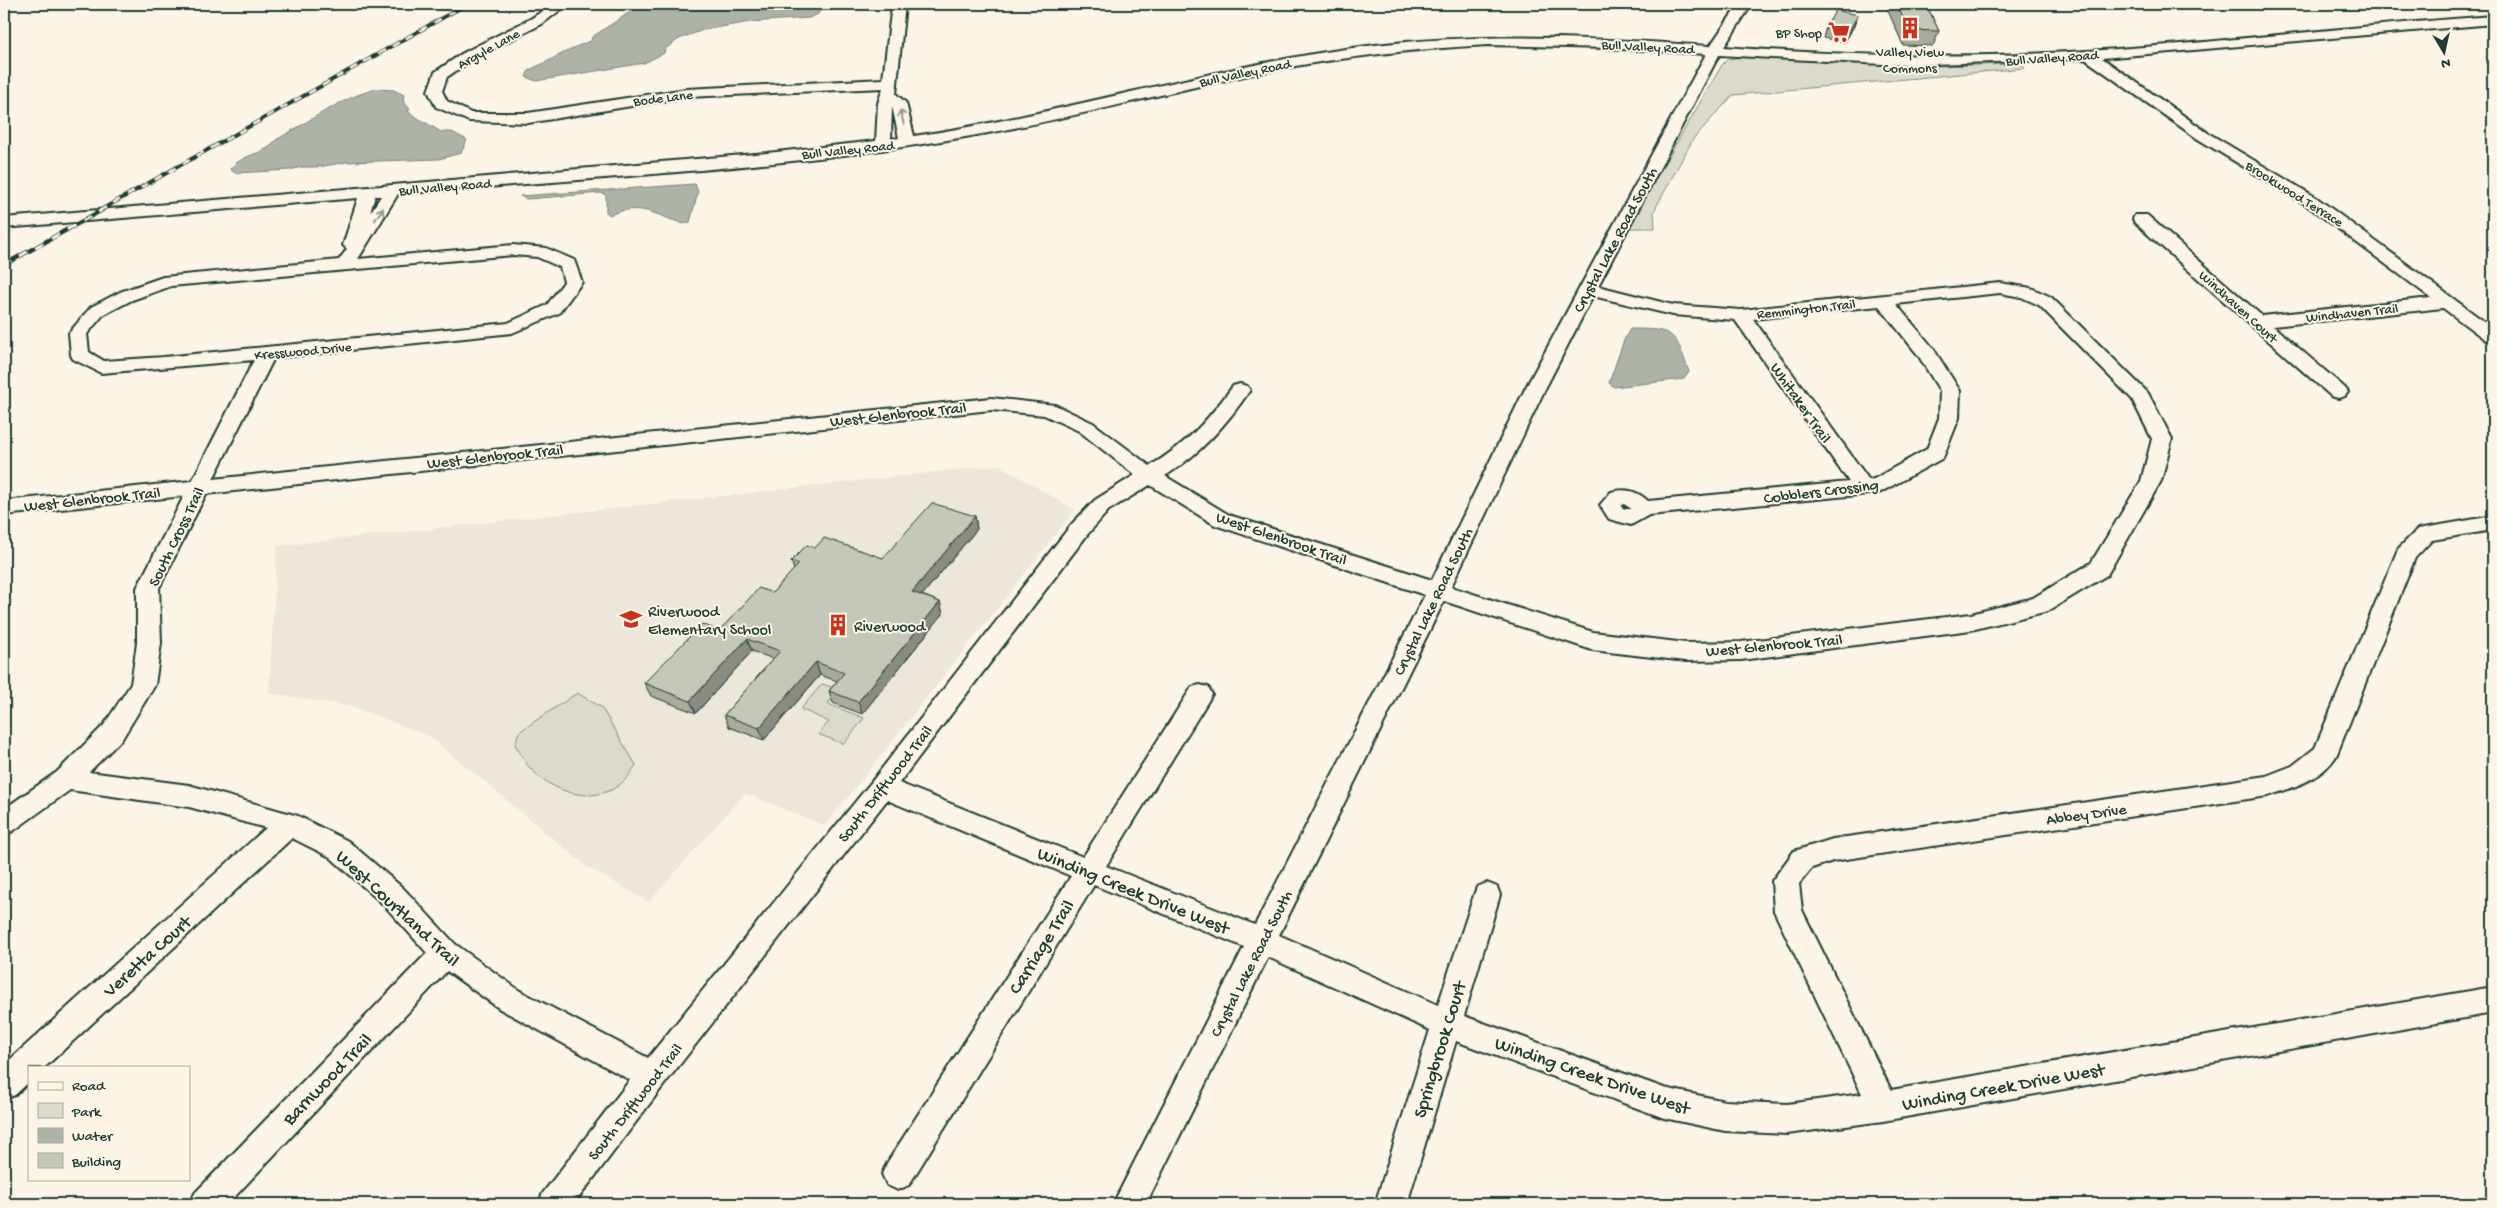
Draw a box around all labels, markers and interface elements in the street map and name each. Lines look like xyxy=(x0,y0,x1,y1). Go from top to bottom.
building icon: Valley View Commons xyxy=(1897,15,1923,41)
supermarket icon: BP Shop xyxy=(1826,19,1852,45)
street label: Argyle Lane xyxy=(455,26,524,74)
place label: BP Shop xyxy=(1775,26,1822,43)
north arrow xyxy=(2420,28,2470,78)
street label: Bull Valley Road xyxy=(1600,38,1697,60)
place label: Valley View Commons xyxy=(1875,45,1944,78)
street label: Bull Valley Road xyxy=(2004,48,2101,71)
text: N xyxy=(2440,53,2451,71)
street label: Bull Valley Road xyxy=(1197,56,1294,93)
street label: Bode Lane xyxy=(632,87,695,112)
one-way arrow xyxy=(897,109,906,125)
street label: Bull Valley Road xyxy=(800,138,897,165)
street label: Brookwood Terrace xyxy=(2241,158,2346,232)
street label: Crystal Lake Road South xyxy=(1571,164,1664,317)
street label: Bull Valley Road xyxy=(397,176,494,201)
one-way arrow xyxy=(374,207,384,221)
street label: Windhaven Court xyxy=(2194,268,2281,349)
street label: Remmington Trail xyxy=(1756,297,1857,324)
street label: Windhaven Trail xyxy=(2305,301,2399,328)
street label: Kresswood Drive xyxy=(254,340,353,365)
street label: Whitaker Trail xyxy=(1765,360,1834,448)
street label: West Glenbrook Trail xyxy=(829,400,967,433)
street label: West Glenbrook Trail xyxy=(426,442,564,475)
street label: Cobblers Crossing xyxy=(1763,477,1880,510)
street label: West Glenbrook Trail xyxy=(23,485,161,518)
street label: South Cross Trail xyxy=(146,485,210,590)
street label: West Glenbrook Trail xyxy=(1213,509,1349,572)
street label: Crystal Lake Road South xyxy=(1391,525,1479,679)
place label: Riverwood Elementary School xyxy=(648,604,771,641)
school or university icon: Riverwood Elementary School xyxy=(618,606,644,632)
building icon: Riverwood xyxy=(825,612,851,638)
place label: Riverwood xyxy=(854,619,927,638)
street label: West Glenbrook Trail xyxy=(1705,632,1843,663)
street label: South Driftwood Trail xyxy=(835,723,938,847)
street label: Abbey Drive xyxy=(2045,801,2129,832)
street label: Winding Creek Drive West xyxy=(1033,843,1234,942)
street label: West Courtland Trail xyxy=(330,846,463,973)
street label: Crystal Lake Road South xyxy=(1208,888,1299,1041)
street label: Carriage Trail xyxy=(1005,896,1081,999)
street label: Veretta Court xyxy=(99,910,199,1004)
street label: Springbrook Court xyxy=(1410,977,1474,1121)
street label: Barnwood Trail xyxy=(278,1030,378,1132)
street label: Winding Creek Drive West xyxy=(1491,1033,1695,1122)
street label: South Driftwood Trail xyxy=(585,1041,688,1165)
street label: Winding Creek Drive West xyxy=(1901,1059,2109,1118)
legend xyxy=(28,1066,190,1180)
text: Road xyxy=(72,1078,106,1096)
text: Park xyxy=(71,1104,102,1122)
text: Water xyxy=(72,1128,114,1146)
text: Building xyxy=(71,1154,121,1172)

